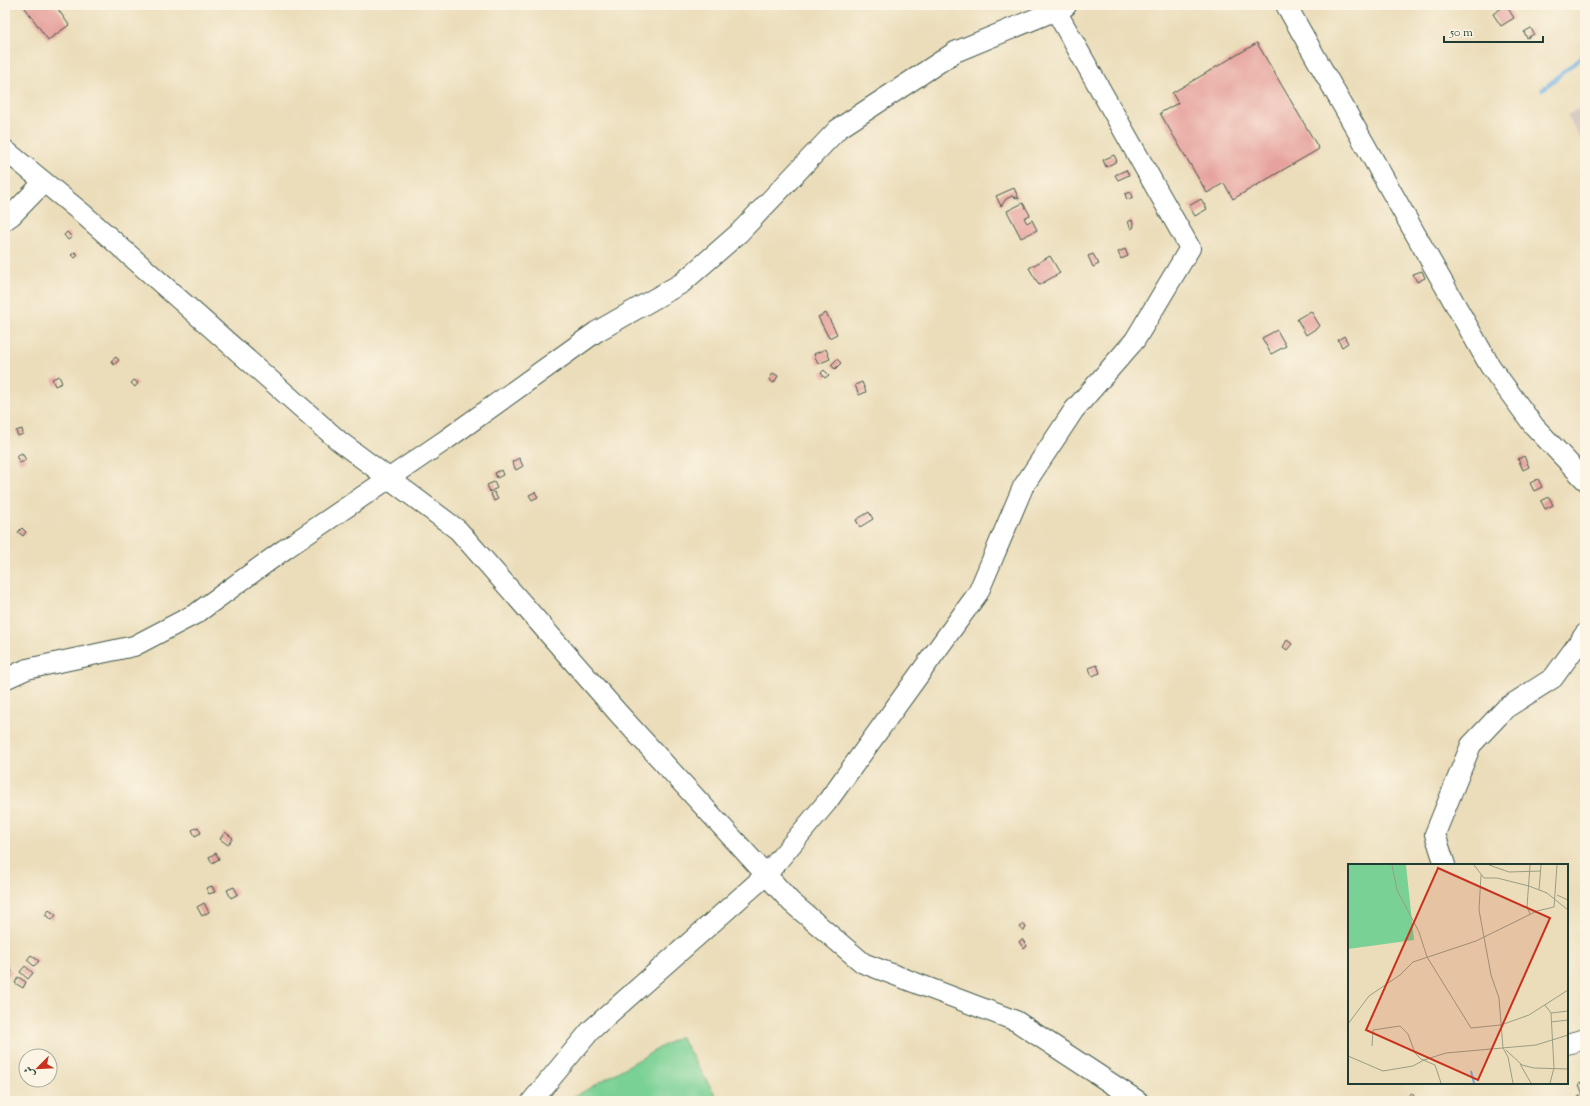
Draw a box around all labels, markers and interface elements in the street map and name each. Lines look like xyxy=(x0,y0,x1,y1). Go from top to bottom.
scale bar xyxy=(1444,18,1543,44)
text: 50 m xyxy=(1449,24,1473,42)
inset map xyxy=(1348,864,1568,1084)
north arrow xyxy=(18,1048,58,1088)
text: ش xyxy=(20,1063,39,1080)

